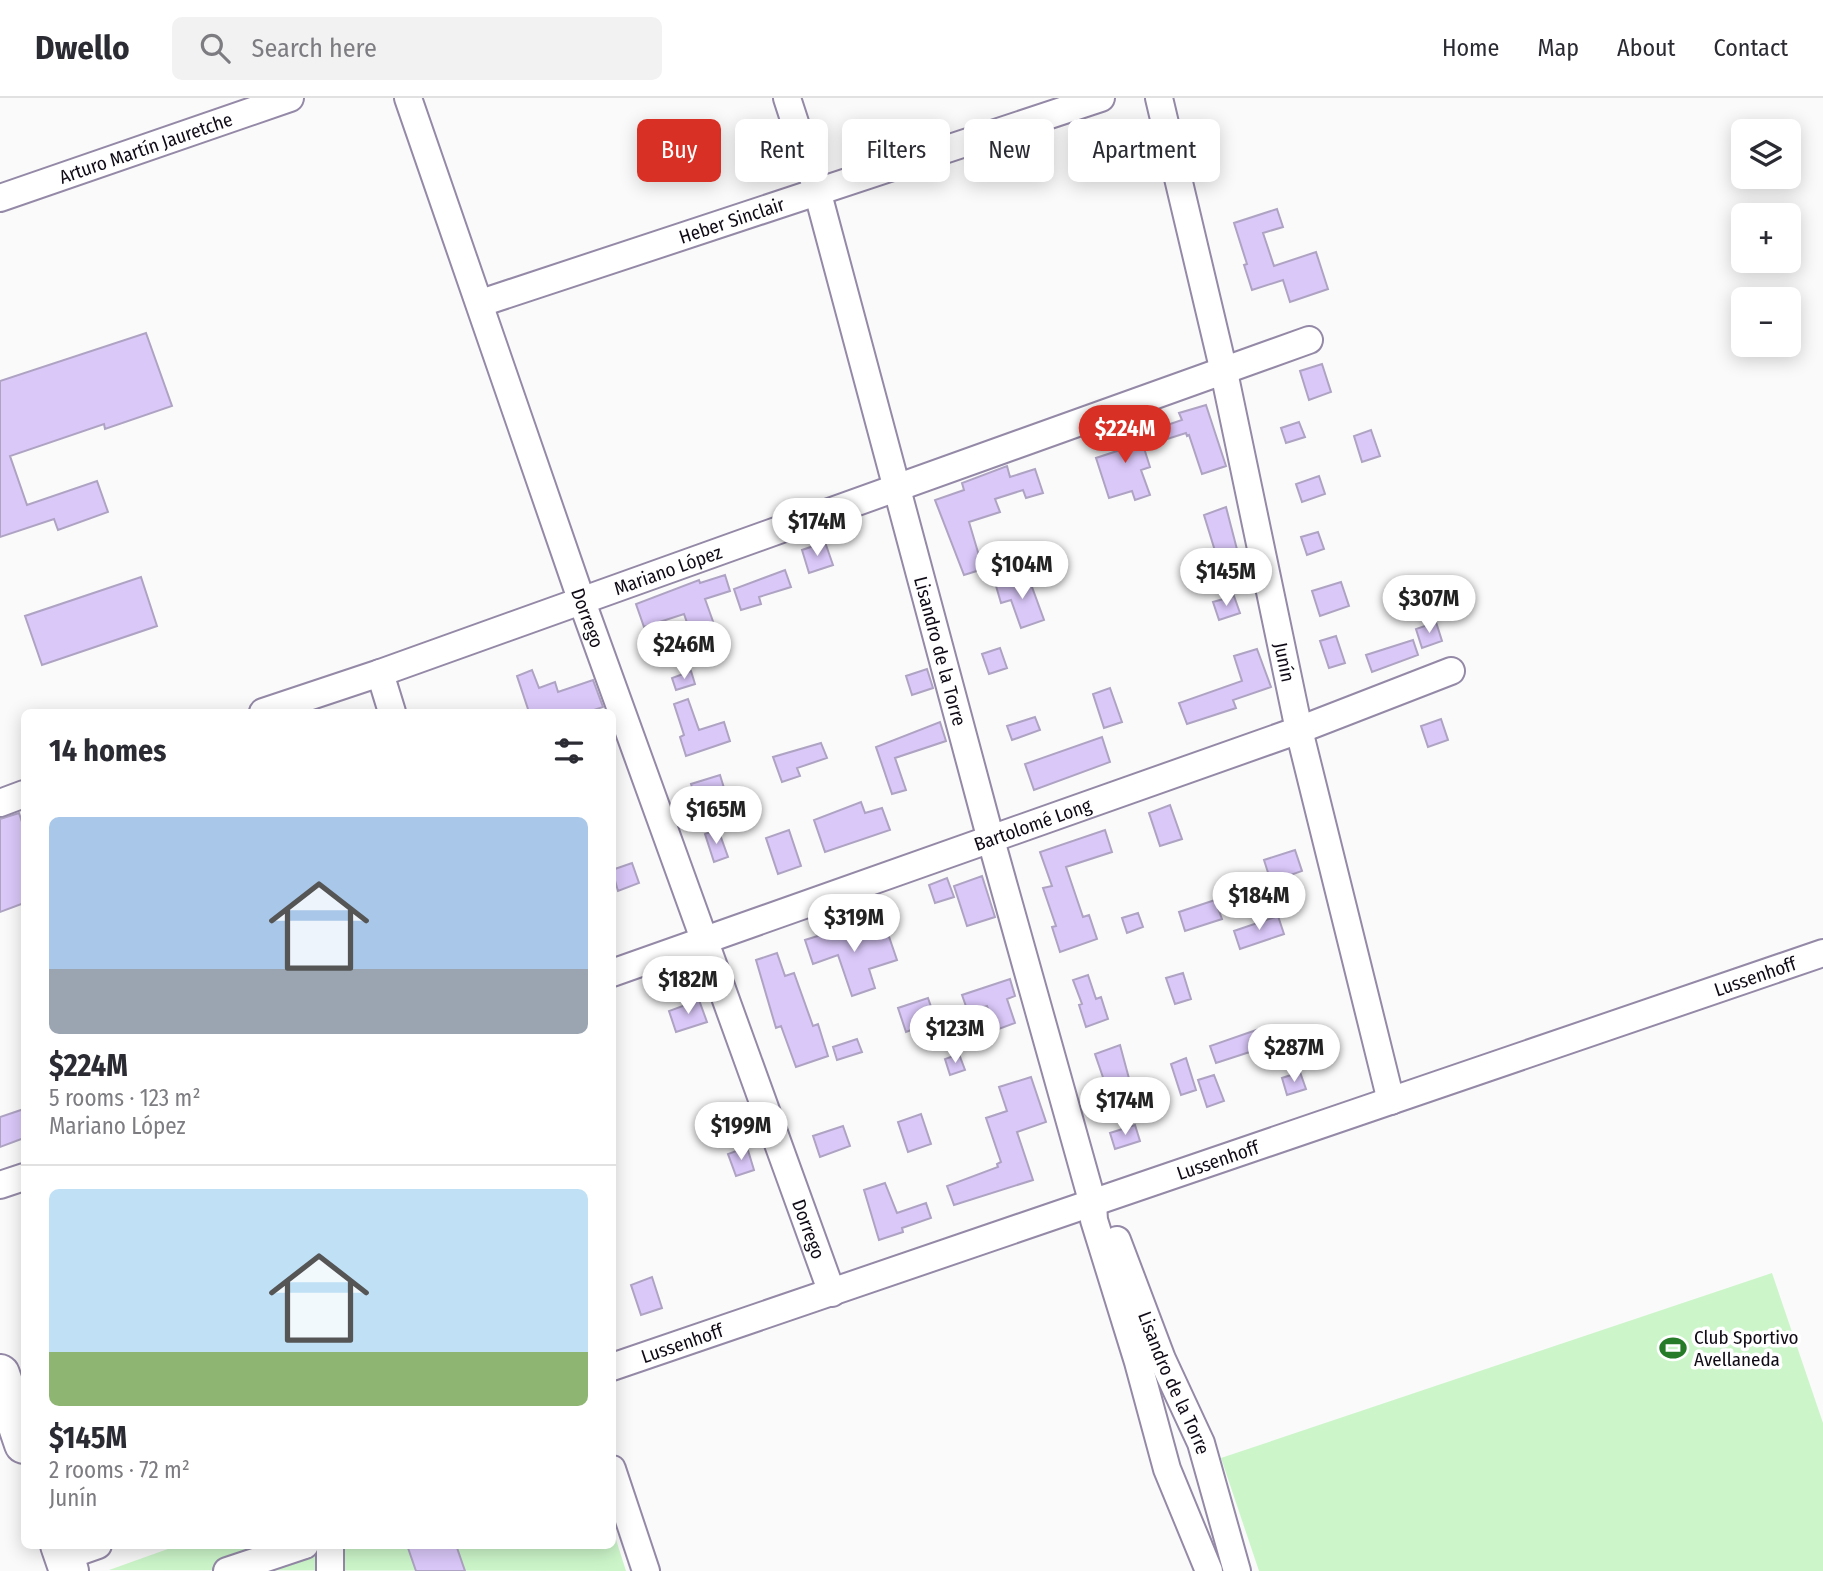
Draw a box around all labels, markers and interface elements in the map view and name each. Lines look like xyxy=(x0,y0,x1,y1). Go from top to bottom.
search box xyxy=(172,17,662,80)
text: Dwello xyxy=(35,28,130,68)
icon: search xyxy=(196,29,234,67)
text: Search here xyxy=(252,33,377,64)
text: Home xyxy=(1442,34,1499,62)
text: Map xyxy=(1537,34,1579,62)
text: About xyxy=(1617,34,1675,62)
text: Contact xyxy=(1713,34,1788,62)
street label: Arturo Martín Jauretche xyxy=(56,108,235,189)
chip: Buy xyxy=(637,119,721,182)
chip: Rent xyxy=(735,119,828,182)
chip: Filters xyxy=(842,119,950,182)
chip: New xyxy=(964,119,1054,182)
chip: Apartment xyxy=(1068,119,1220,182)
map controls xyxy=(1731,119,1801,357)
button: layers xyxy=(1731,119,1801,189)
street label: Heber Sinclair xyxy=(676,192,788,249)
button: + xyxy=(1731,203,1801,273)
button: − xyxy=(1731,287,1801,357)
pin: $224M xyxy=(1076,406,1174,465)
text: $224M xyxy=(1095,414,1155,442)
pin: $174M xyxy=(768,498,866,558)
text: $174M xyxy=(788,507,846,535)
street label: Mariano López xyxy=(611,540,725,600)
pin: $104M xyxy=(973,542,1071,601)
pin: $145M xyxy=(1177,548,1275,608)
text: $104M xyxy=(991,550,1053,578)
text: $145M xyxy=(1196,557,1256,585)
street label: Lisandro de la Torre xyxy=(909,574,971,728)
pin: $307M xyxy=(1380,575,1478,635)
text: $307M xyxy=(1399,584,1459,612)
street label: Dorrego xyxy=(566,585,609,651)
pin: $246M xyxy=(635,622,733,681)
text: $246M xyxy=(653,630,715,658)
street label: Junín xyxy=(1269,640,1300,684)
icon: filters xyxy=(550,732,588,770)
text: 14 homes xyxy=(49,733,166,769)
pin: $165M xyxy=(667,786,765,846)
street label: Bartolomé Long xyxy=(971,793,1094,856)
text: $165M xyxy=(686,795,746,823)
icon: home xyxy=(256,863,382,989)
pin: $184M xyxy=(1210,872,1308,932)
text: $184M xyxy=(1229,881,1289,909)
pin: $319M xyxy=(805,894,903,954)
text: $319M xyxy=(824,903,884,931)
street label: Lussenhoff xyxy=(1711,952,1800,1001)
pin: $182M xyxy=(639,956,737,1016)
text: $182M xyxy=(658,965,718,993)
pin: $123M xyxy=(906,1006,1004,1065)
text: $123M xyxy=(926,1014,984,1042)
pin: $287M xyxy=(1245,1024,1343,1084)
text: $287M xyxy=(1264,1033,1324,1061)
text: $224M xyxy=(49,1048,128,1084)
pin: $174M xyxy=(1076,1077,1174,1137)
text: 5 rooms · 123 m² xyxy=(49,1084,200,1112)
text: $174M xyxy=(1096,1086,1154,1114)
pin: $199M xyxy=(692,1102,790,1162)
text: $199M xyxy=(711,1111,771,1139)
text: Mariano López xyxy=(49,1112,186,1140)
street label: Lussenhoff xyxy=(1174,1135,1263,1185)
street label: Dorrego xyxy=(787,1196,830,1262)
icon: home xyxy=(256,1235,382,1361)
street label: Lisandro de la Torre xyxy=(1133,1308,1215,1457)
street label: Lussenhoff xyxy=(638,1318,727,1368)
place label: Club Sportivo Avellaneda xyxy=(1694,1326,1799,1371)
sports icon: Club Sportivo Avellaneda xyxy=(1658,1333,1688,1363)
text: $145M xyxy=(49,1420,127,1456)
text: 2 rooms · 72 m² xyxy=(49,1456,190,1484)
text: Junín xyxy=(49,1484,97,1512)

